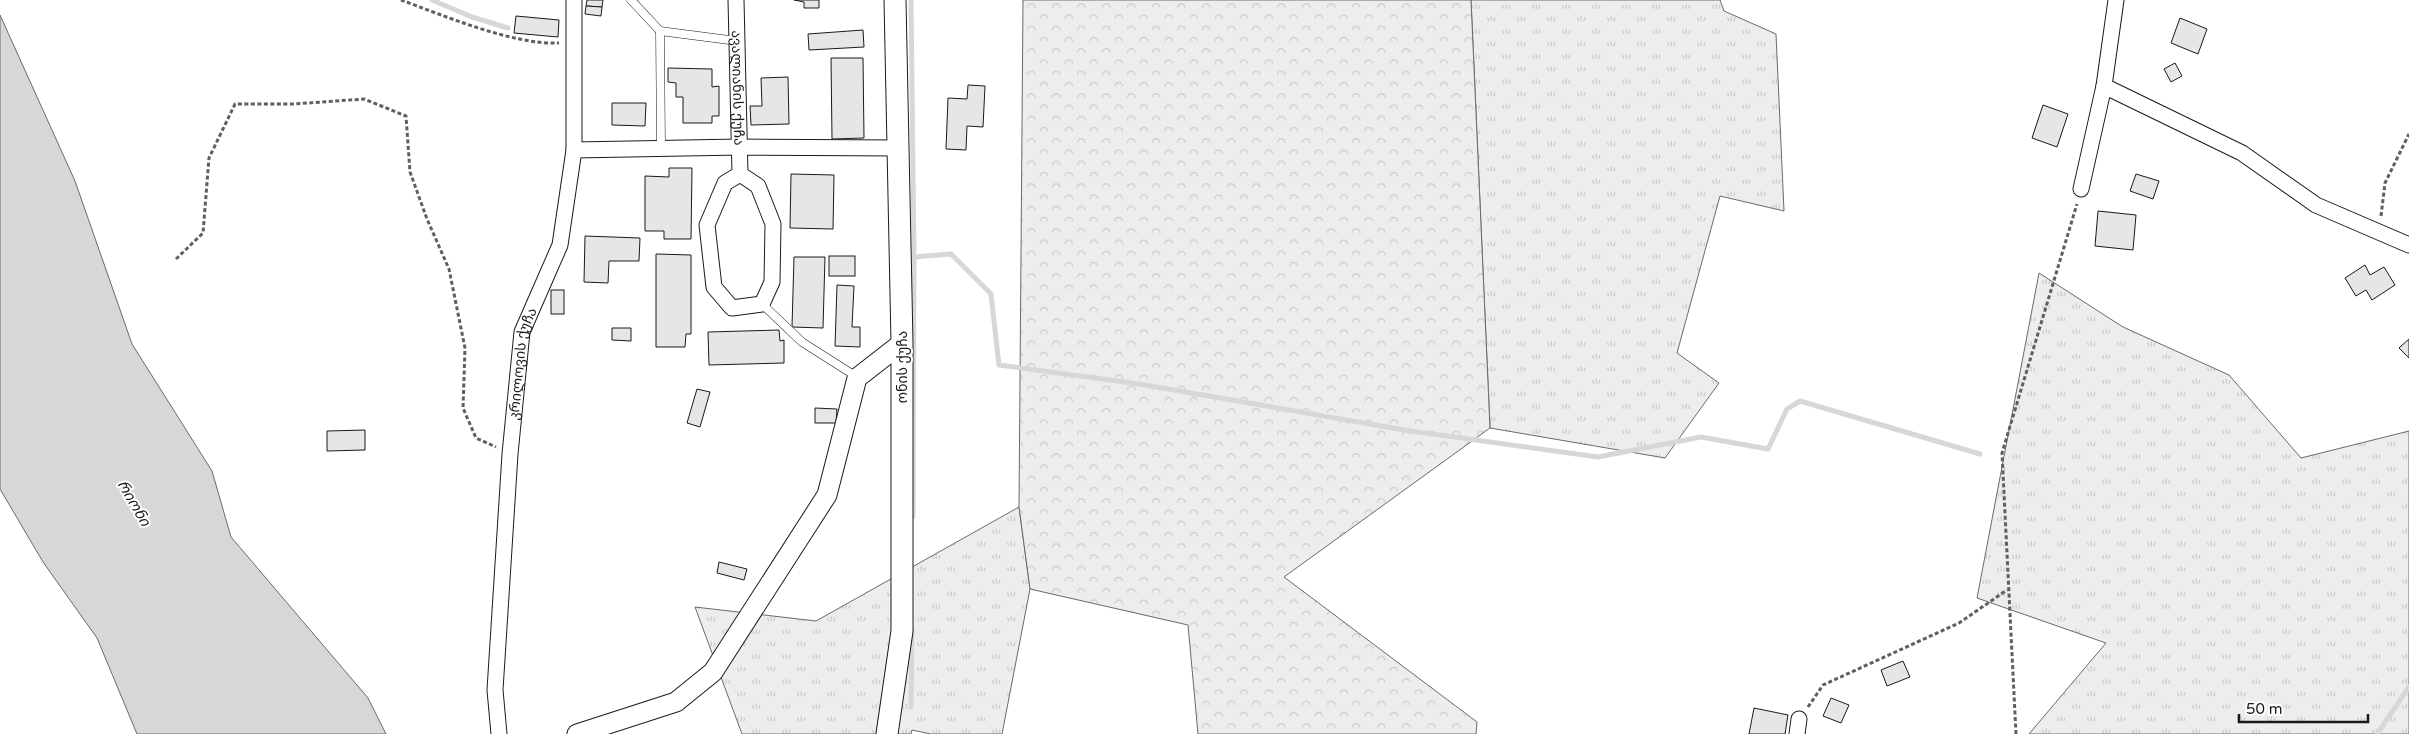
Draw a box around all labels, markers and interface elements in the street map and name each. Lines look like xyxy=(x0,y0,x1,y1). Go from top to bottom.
street label: ავალიანის ქუჩა xyxy=(728,30,748,146)
street label: კრილოვის ქუჩა xyxy=(505,305,540,421)
street label: ონის ქუჩა xyxy=(894,331,911,403)
water label: რიონი xyxy=(114,477,155,531)
scale bar xyxy=(2239,692,2368,724)
text: 50 m xyxy=(2246,700,2283,718)

